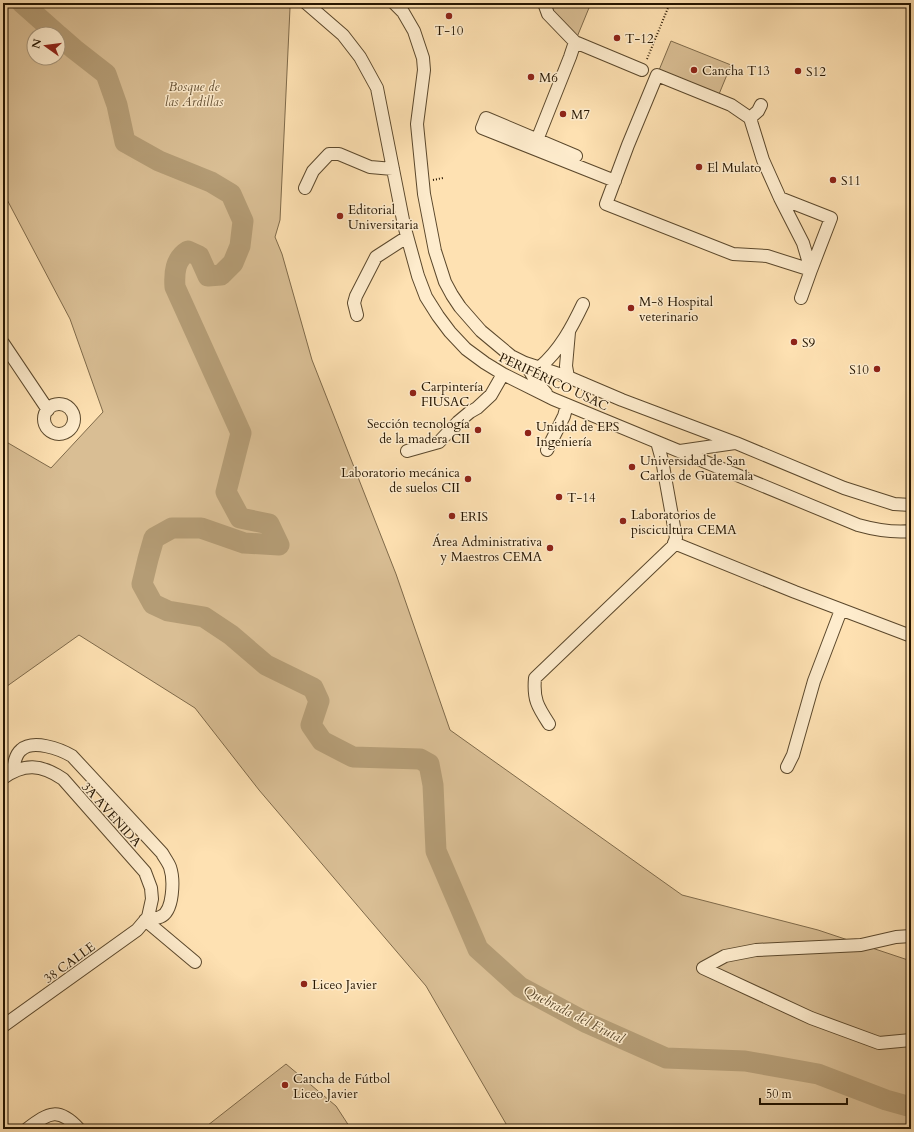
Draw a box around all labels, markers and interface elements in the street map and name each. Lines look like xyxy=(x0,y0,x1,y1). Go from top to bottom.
marker: T-10 xyxy=(444,11,454,21)
place label: T-10 xyxy=(435,22,464,40)
north arrow xyxy=(26,26,66,66)
place label: T-12 xyxy=(625,30,654,48)
marker: T-12 xyxy=(612,33,622,43)
text: N xyxy=(28,37,45,50)
place label: Cancha T13 xyxy=(702,62,770,80)
place label: S12 xyxy=(806,63,826,81)
marker: Cancha T13 xyxy=(689,65,699,75)
marker: S12 xyxy=(793,66,803,76)
place label: M6 xyxy=(539,69,558,87)
marker: M6 xyxy=(526,72,536,82)
park label: Bosque de las Ardillas xyxy=(165,78,224,111)
place label: M7 xyxy=(571,106,590,124)
marker: M7 xyxy=(558,109,568,119)
place label: El Mulato xyxy=(707,159,761,177)
marker: El Mulato xyxy=(694,162,704,172)
place label: S11 xyxy=(841,172,861,190)
marker: S11 xyxy=(828,175,838,185)
place label: Editorial Universitaria xyxy=(348,201,419,234)
marker: Editorial Universitaria xyxy=(335,211,345,221)
place label: M-8 Hospital veterinario xyxy=(639,293,714,326)
marker: M-8 Hospital veterinario xyxy=(626,303,636,313)
place label: S9 xyxy=(802,334,816,352)
marker: S9 xyxy=(789,337,799,347)
street label: PERIFÉRICO USAC xyxy=(496,349,611,415)
place label: S10 xyxy=(849,361,869,379)
marker: S10 xyxy=(872,364,882,374)
place label: Carpintería FIUSAC xyxy=(421,378,484,411)
marker: Carpintería FIUSAC xyxy=(408,388,418,398)
place label: Sección tecnología de la madera CII xyxy=(367,415,470,448)
place label: Unidad de EPS Ingeniería xyxy=(536,418,619,451)
marker: Sección tecnología de la madera CII xyxy=(473,425,483,435)
marker: Unidad de EPS Ingeniería xyxy=(523,428,533,438)
place label: Universidad de San Carlos de Guatemala xyxy=(640,452,754,485)
marker: Universidad de San Carlos de Guatemala xyxy=(627,462,637,472)
place label: Laboratorio mecánica de suelos CII xyxy=(341,464,460,497)
marker: Laboratorio mecánica de suelos CII xyxy=(463,474,473,484)
place label: T-14 xyxy=(567,489,596,507)
marker: T-14 xyxy=(554,492,564,502)
place label: Laboratorios de piscicultura CEMA xyxy=(631,506,737,539)
place label: ERIS xyxy=(460,508,488,526)
marker: ERIS xyxy=(447,511,457,521)
marker: Laboratorios de piscicultura CEMA xyxy=(618,516,628,526)
place label: Área Administrativa y Maestros CEMA xyxy=(432,533,543,566)
marker: Área Administrativa y Maestros CEMA xyxy=(545,543,555,553)
street label: 3A AVENIDA xyxy=(77,778,146,852)
street label: 38 CALLE xyxy=(40,938,99,988)
place label: Liceo Javier xyxy=(312,976,377,994)
marker: Liceo Javier xyxy=(299,979,309,989)
water label: Quebrada del Frutal xyxy=(520,981,629,1049)
place label: Cancha de Fútbol Liceo Javier xyxy=(293,1070,391,1103)
marker: Cancha de Fútbol Liceo Javier xyxy=(280,1080,290,1090)
scale bar xyxy=(760,1080,847,1106)
text: 50 m xyxy=(766,1086,793,1102)

